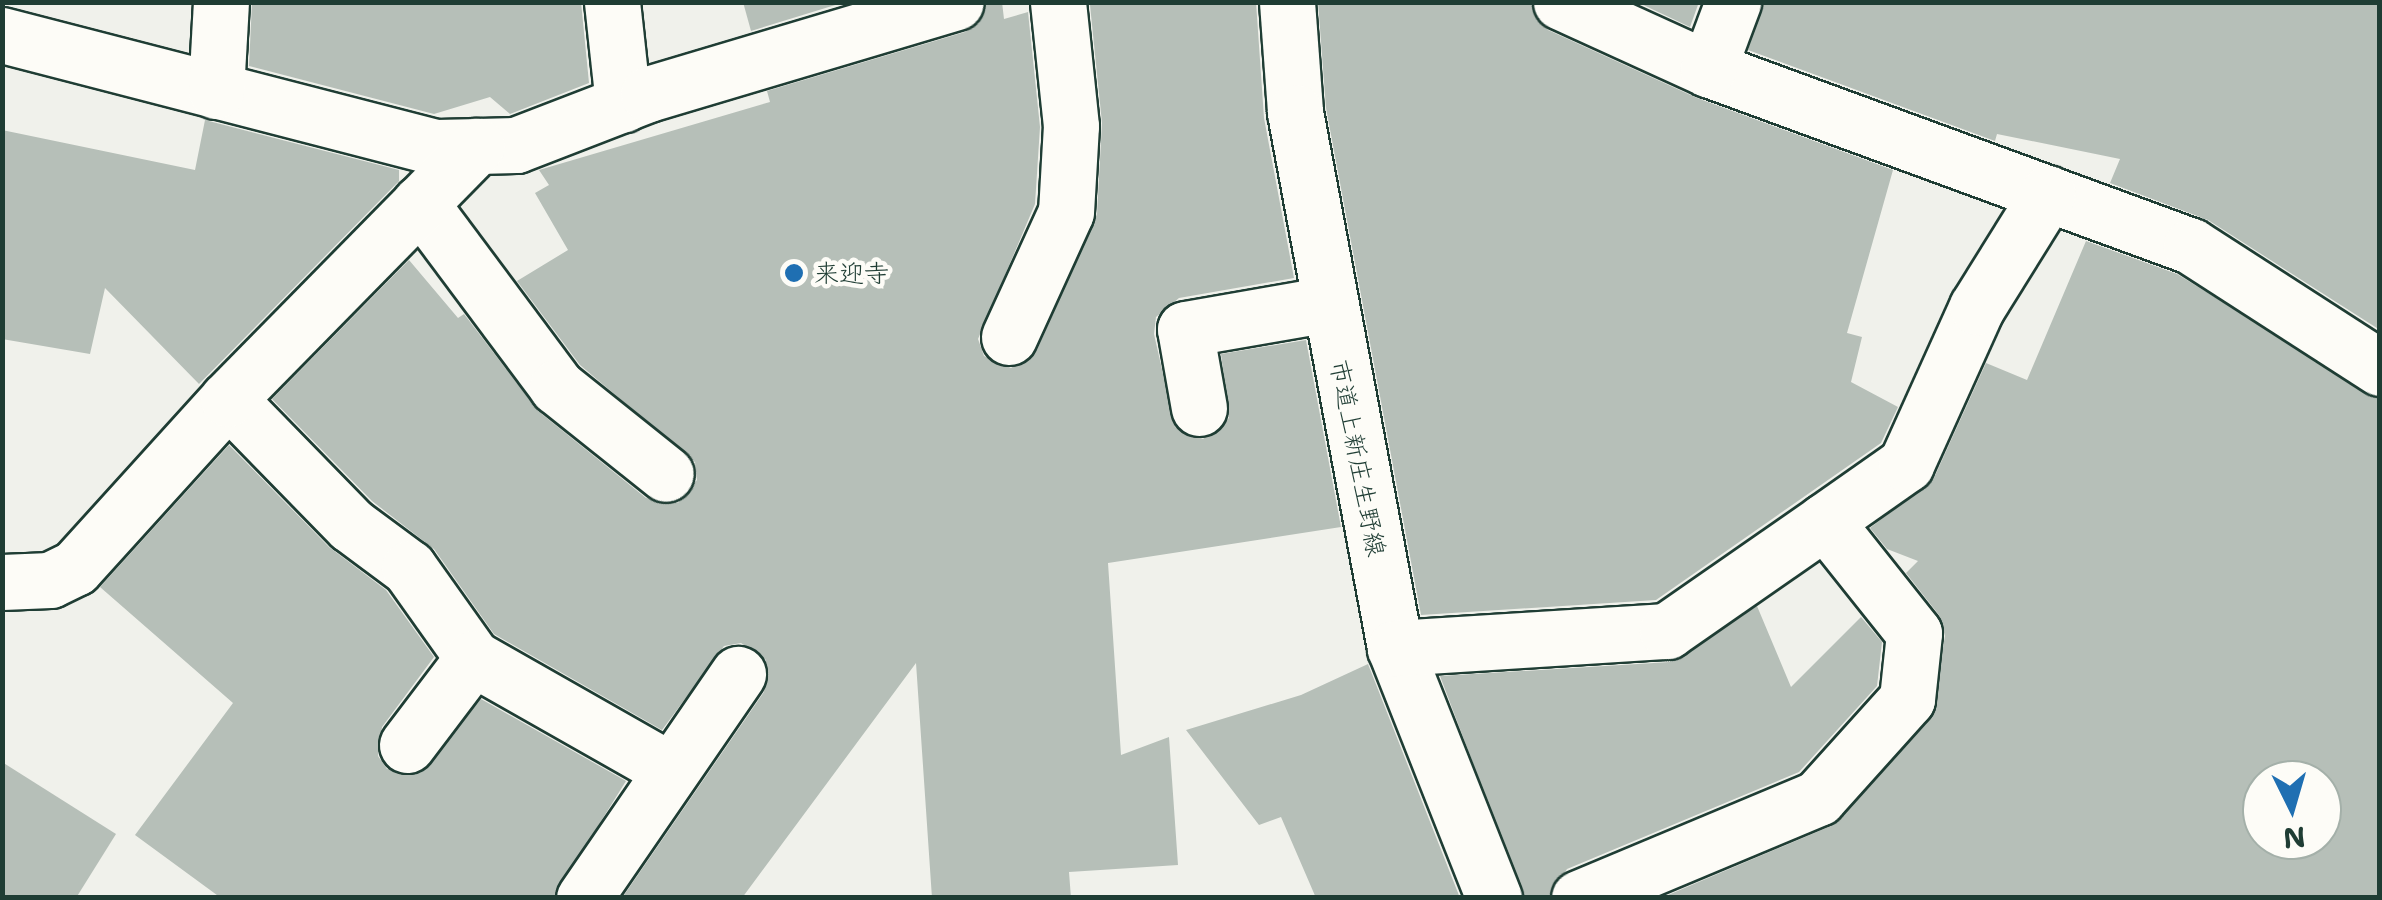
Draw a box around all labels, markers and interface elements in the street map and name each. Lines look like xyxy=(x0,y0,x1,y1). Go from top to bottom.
place label: 来迎寺 xyxy=(814,258,889,288)
marker: 来迎寺 xyxy=(783,262,805,284)
street label: 市道上新庄生野線 xyxy=(1324,357,1392,559)
north arrow xyxy=(2242,760,2342,860)
text: N xyxy=(2282,818,2307,858)

